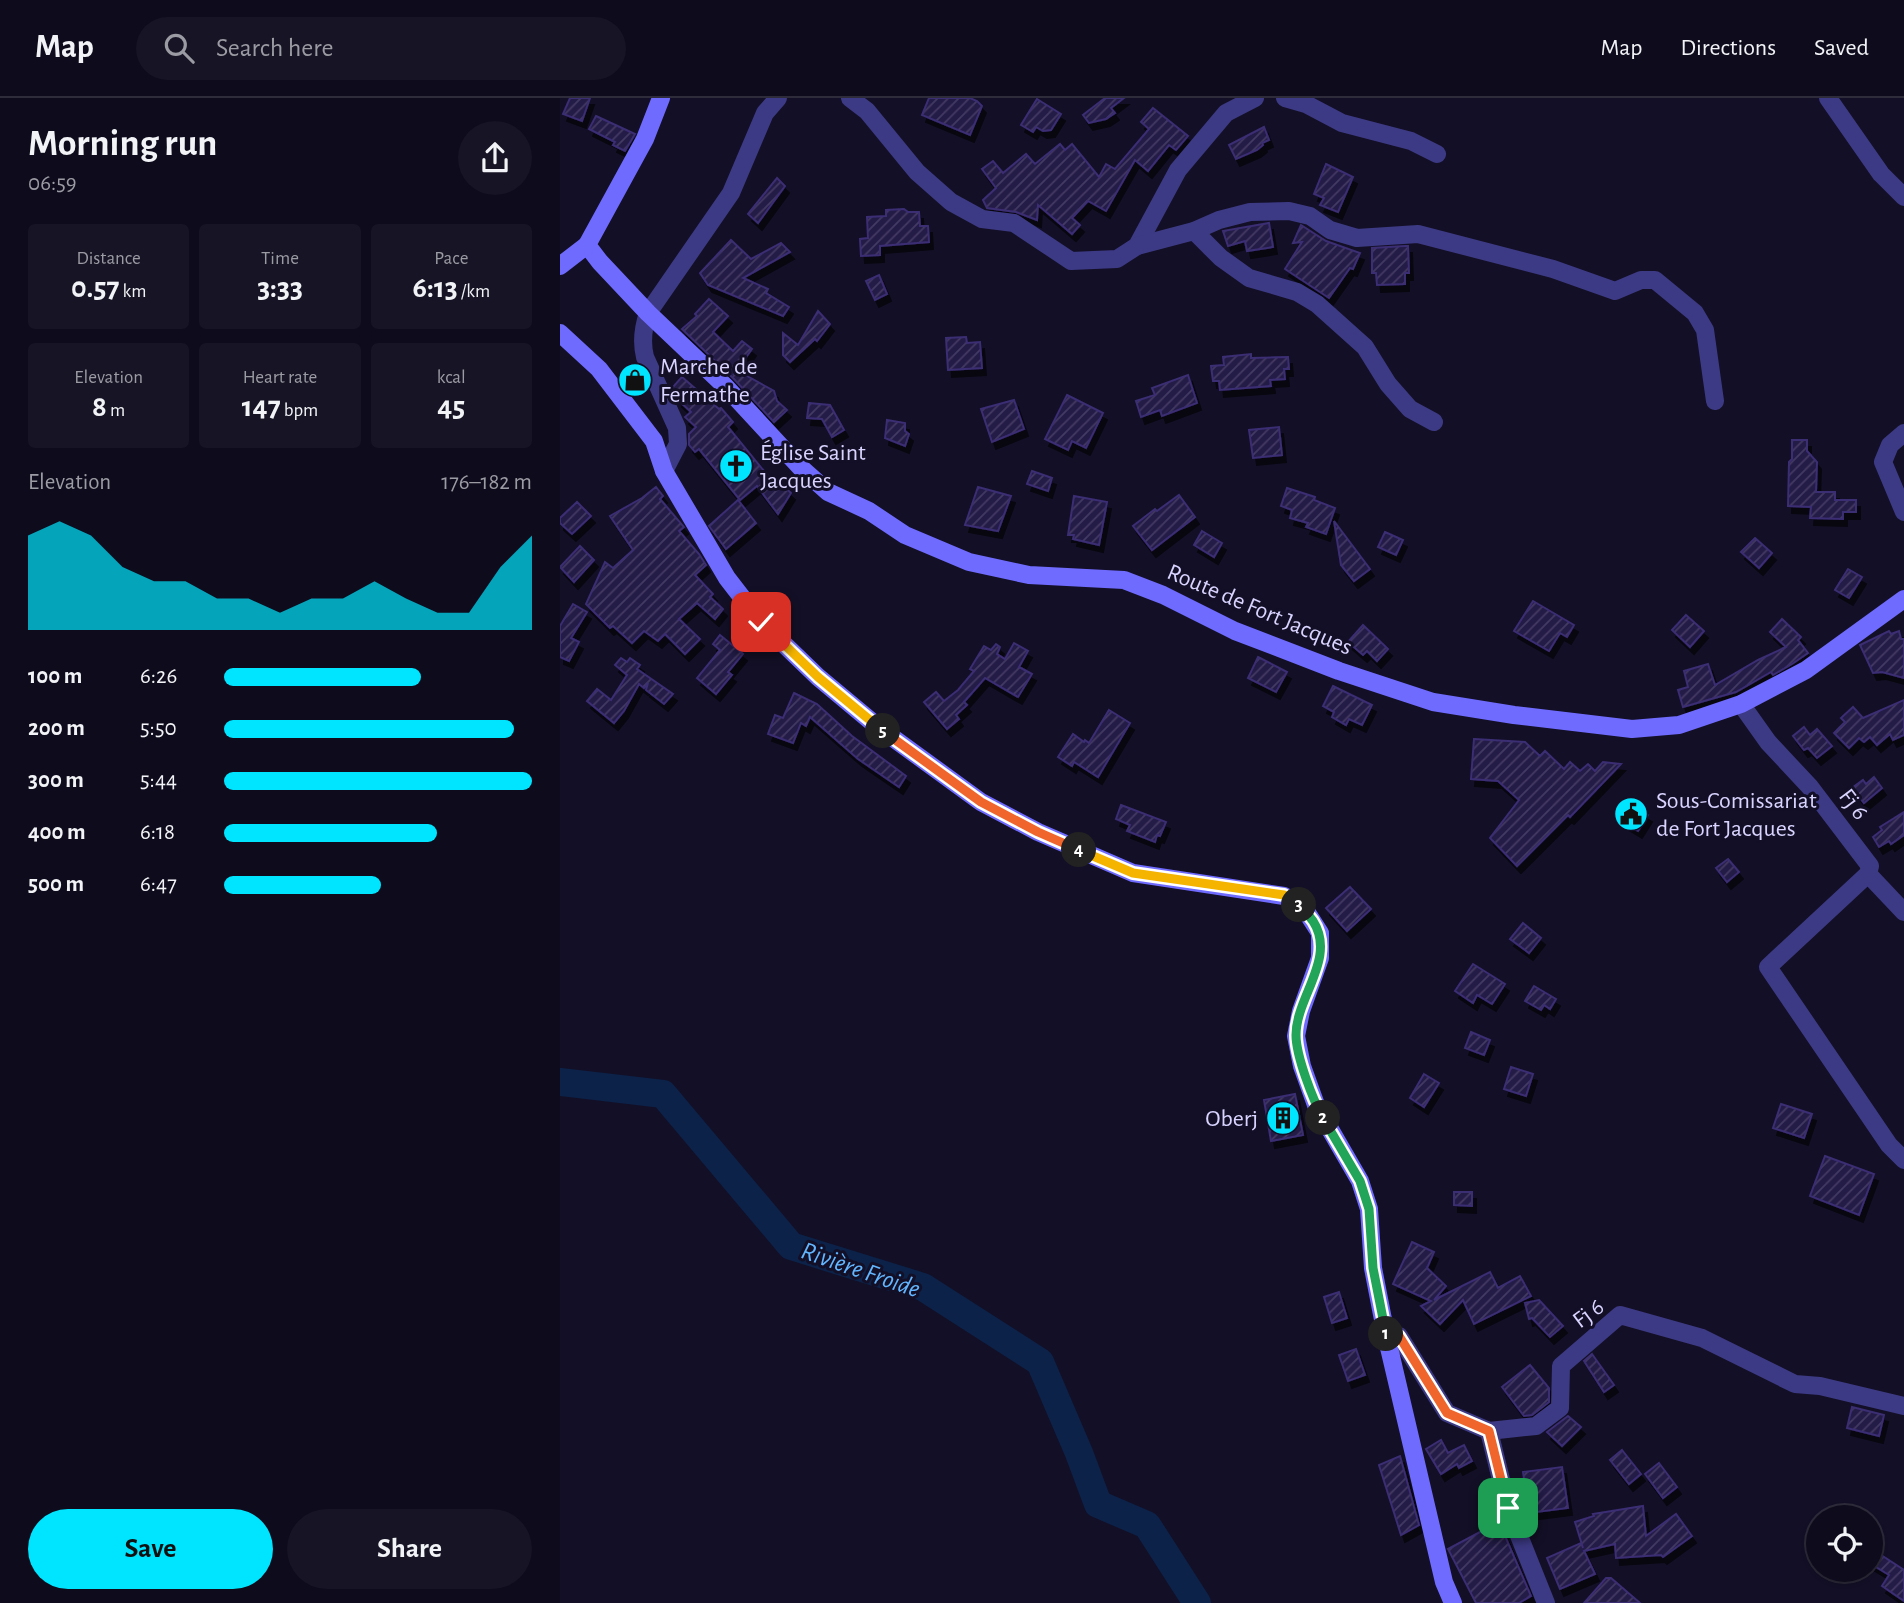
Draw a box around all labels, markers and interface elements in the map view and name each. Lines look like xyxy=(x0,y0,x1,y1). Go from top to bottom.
search box xyxy=(136,17,626,80)
icon: search xyxy=(160,29,198,67)
text: Map xyxy=(35,31,94,64)
text: Search here xyxy=(216,35,334,61)
text: Map xyxy=(1600,36,1642,60)
text: Directions xyxy=(1680,36,1776,60)
text: Saved xyxy=(1814,36,1869,60)
button: share xyxy=(458,121,532,195)
text: Morning run xyxy=(28,125,217,163)
text: 06:59 xyxy=(28,172,77,195)
text: Distance xyxy=(76,249,141,268)
text: Time xyxy=(261,249,299,268)
text: Pace xyxy=(434,249,468,268)
text: 0.57 xyxy=(71,273,119,303)
text: 3:33 xyxy=(257,273,303,303)
text: 6:13 xyxy=(413,273,458,303)
text: km xyxy=(119,282,146,301)
text: /km xyxy=(458,282,490,301)
place label: Marche de Fermathe xyxy=(660,355,758,407)
shop icon: Marche de Fermathe xyxy=(616,361,654,399)
text: Elevation xyxy=(74,368,143,387)
text: Heart rate xyxy=(243,368,317,387)
text: kcal xyxy=(437,368,466,387)
text: 8 xyxy=(92,392,107,422)
text: 147 xyxy=(242,392,281,422)
text: 45 xyxy=(437,392,465,422)
text: m xyxy=(107,401,125,420)
text: bpm xyxy=(281,401,318,420)
place label: Église Saint Jacques xyxy=(760,439,866,493)
church icon: Église Saint Jacques xyxy=(717,447,755,485)
text: Elevation xyxy=(28,471,111,494)
text: 176–182 m xyxy=(441,471,532,494)
street label: Route de Fort Jacques xyxy=(1164,560,1356,660)
pin xyxy=(731,592,791,652)
icon: check xyxy=(742,603,780,641)
text: 100 m xyxy=(28,665,82,688)
text: 6:26 xyxy=(140,665,177,688)
pin: 5 xyxy=(866,714,900,748)
text: 200 m xyxy=(28,717,85,740)
text: 5:50 xyxy=(140,717,177,740)
text: 5 xyxy=(878,721,887,740)
text: 300 m xyxy=(28,769,84,792)
text: 5:44 xyxy=(140,769,177,792)
street label: Fj 6 xyxy=(1834,785,1872,825)
place label: Sous-Comissariat de Fort Jacques xyxy=(1656,789,1817,841)
public building icon: Sous-Comissariat de Fort Jacques xyxy=(1612,795,1650,833)
text: 400 m xyxy=(28,821,86,844)
text: 6:18 xyxy=(140,821,175,844)
pin: 4 xyxy=(1062,832,1096,868)
text: 4 xyxy=(1074,840,1083,859)
text: 500 m xyxy=(28,873,84,896)
text: 6:47 xyxy=(140,873,177,896)
pin: 3 xyxy=(1282,888,1316,922)
text: 3 xyxy=(1294,895,1303,914)
building icon: Oberj xyxy=(1264,1099,1302,1137)
pin: 2 xyxy=(1306,1100,1340,1136)
place label: Oberj xyxy=(1205,1107,1258,1131)
text: 2 xyxy=(1318,1108,1327,1127)
water label: Rivière Froide xyxy=(798,1238,924,1302)
street label: Fj 6 xyxy=(1569,1295,1609,1333)
pin: 1 xyxy=(1368,1316,1404,1352)
text: 1 xyxy=(1382,1324,1389,1343)
pin xyxy=(1478,1478,1538,1538)
icon: arrive xyxy=(1489,1489,1527,1527)
map controls xyxy=(1806,1505,1883,1582)
button: locate xyxy=(1806,1505,1883,1582)
button: Save xyxy=(28,1509,273,1589)
button: Share xyxy=(287,1509,532,1589)

